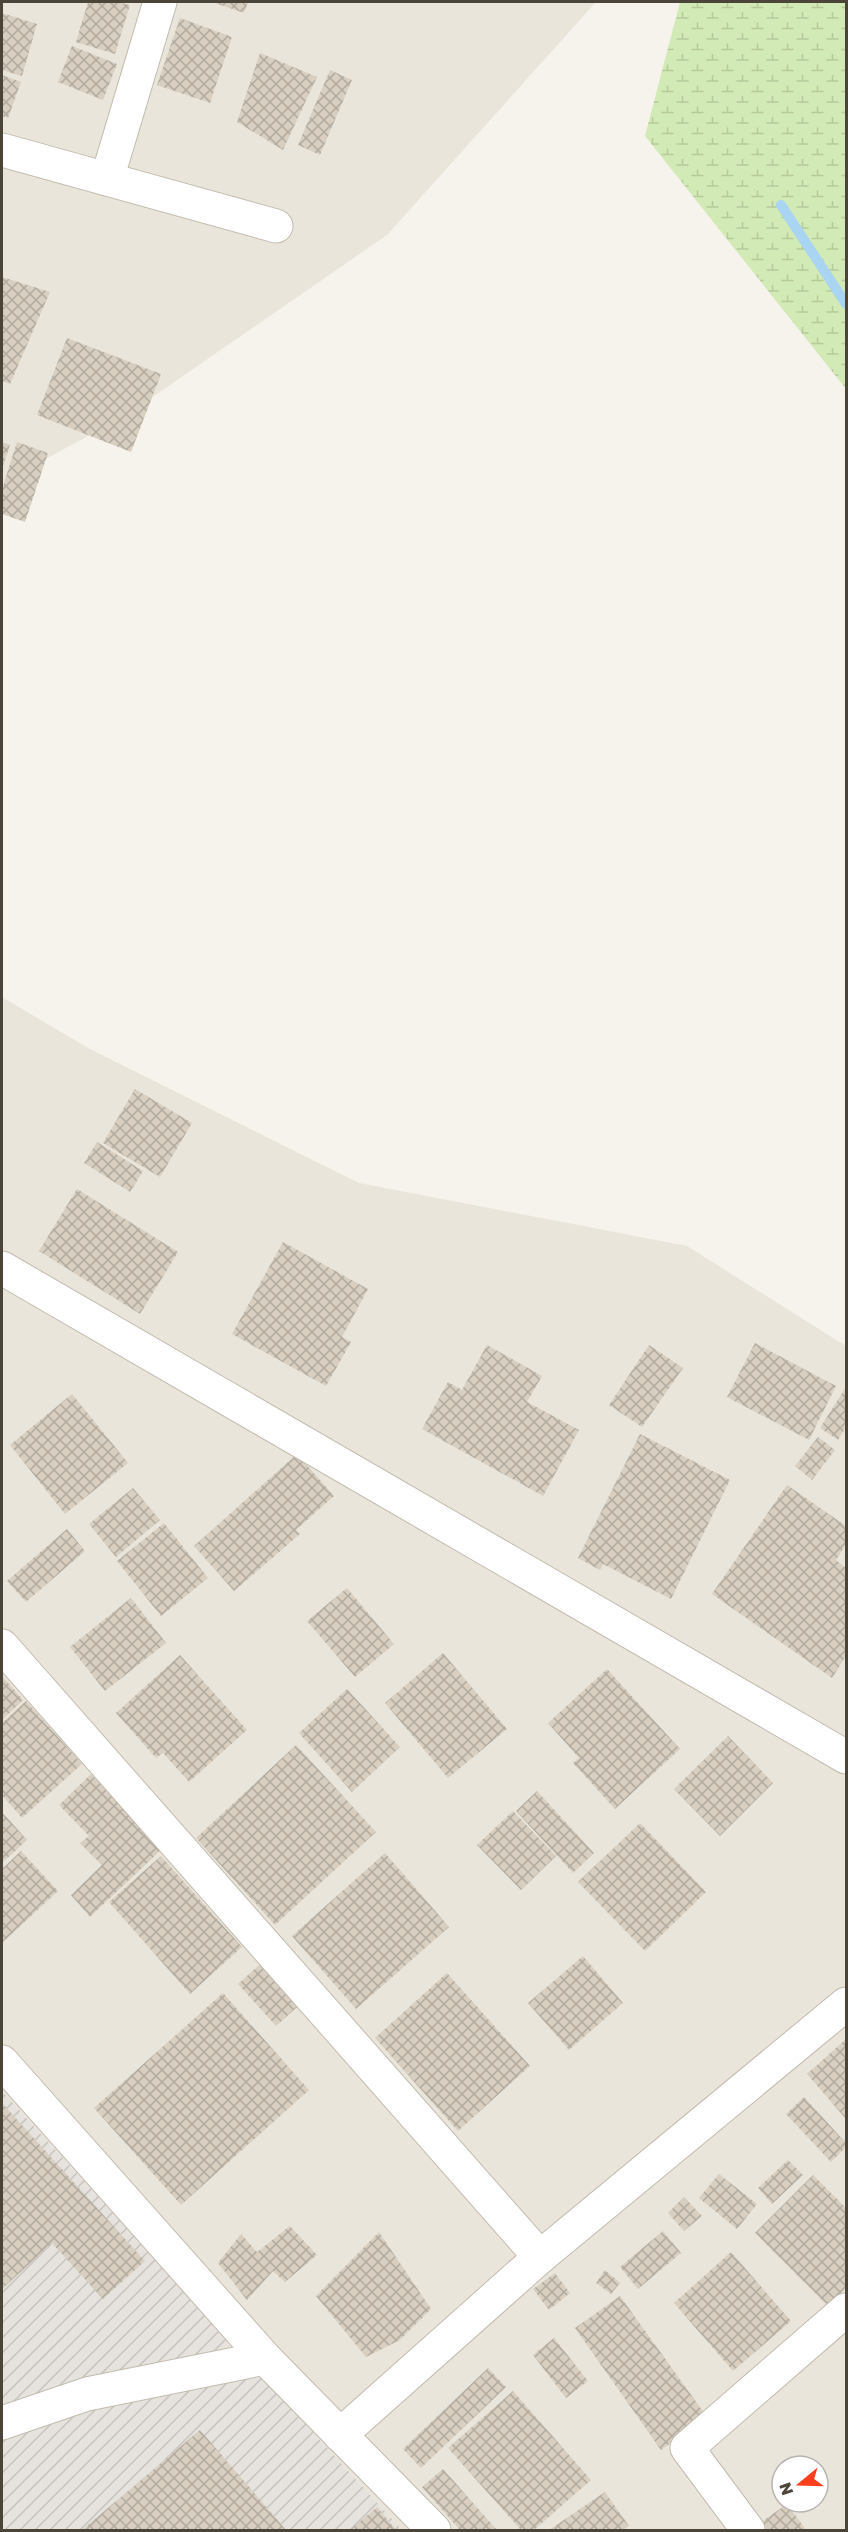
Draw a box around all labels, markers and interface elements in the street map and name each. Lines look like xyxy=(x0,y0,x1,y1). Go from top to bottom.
north arrow xyxy=(770,2454,830,2514)
text: N xyxy=(774,2480,797,2498)

